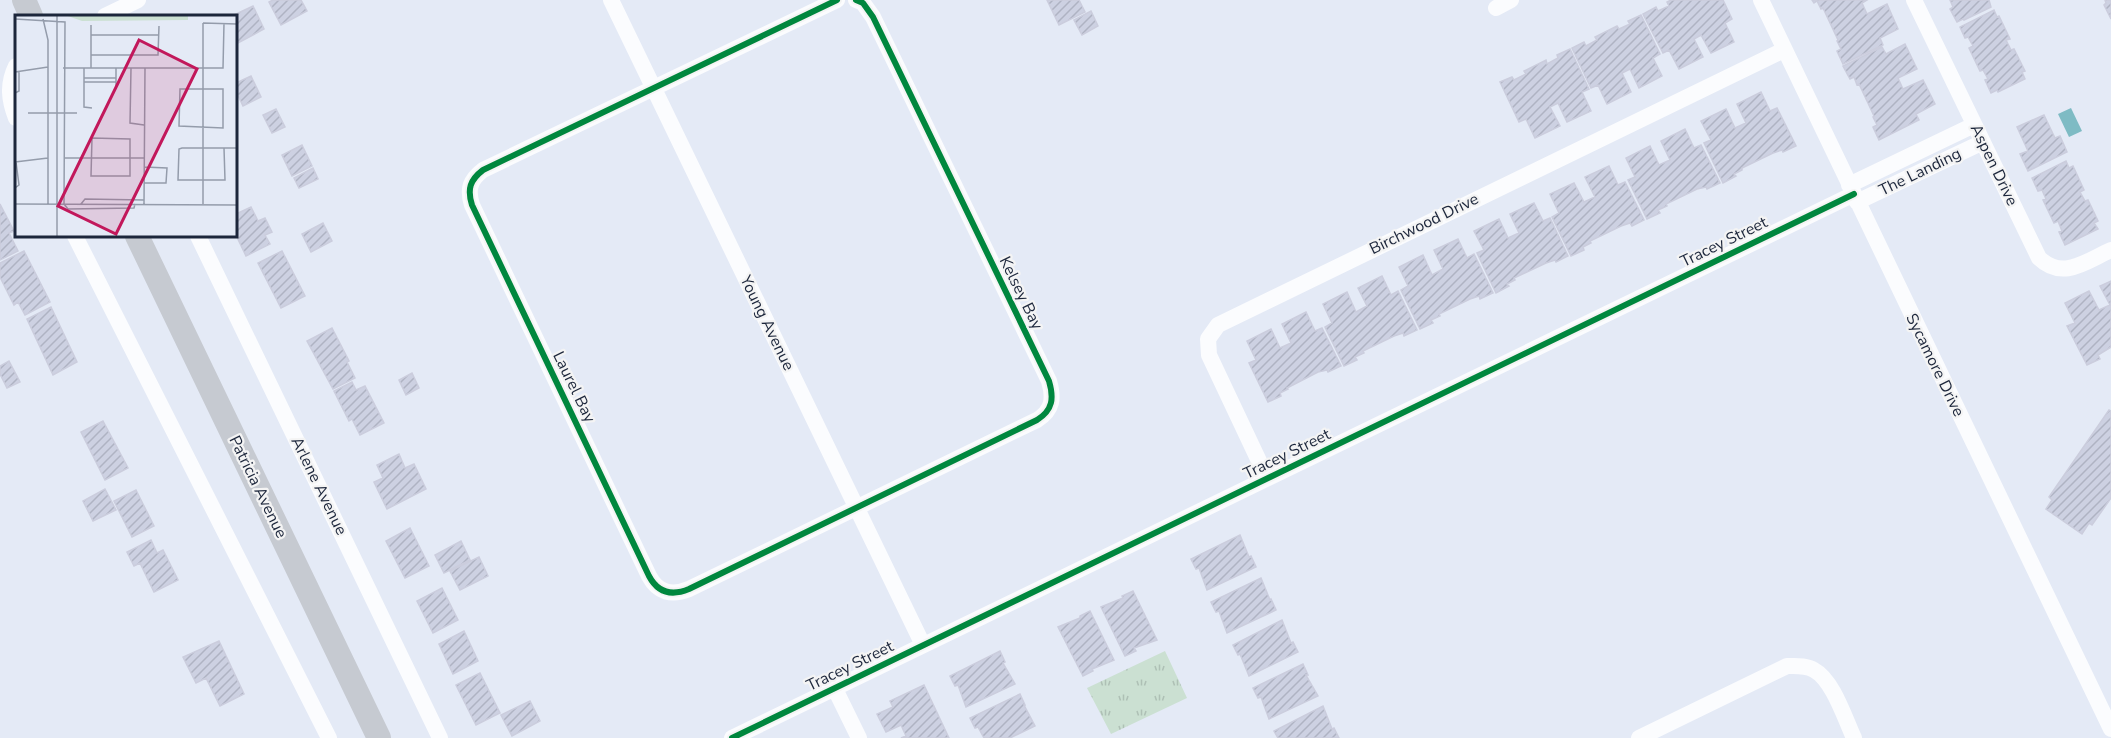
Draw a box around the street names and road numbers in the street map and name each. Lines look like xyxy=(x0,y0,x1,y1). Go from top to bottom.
street label: Aspen Drive xyxy=(1965,121,2023,209)
street label: The Landing xyxy=(1875,143,1965,201)
street label: Birchwood Drive xyxy=(1366,188,1482,260)
street label: Tracey Street xyxy=(1677,211,1772,273)
street label: Kelsey Bay xyxy=(994,253,1049,334)
street label: Young Avenue xyxy=(734,271,800,374)
street label: Sycamore Drive xyxy=(1900,310,1970,420)
street label: Laurel Bay xyxy=(547,348,601,427)
street label: Tracey Street xyxy=(1240,423,1335,485)
street label: Patricia Avenue xyxy=(224,432,292,542)
street label: Arlene Avenue xyxy=(286,433,352,539)
street label: Tracey Street xyxy=(803,635,898,697)

